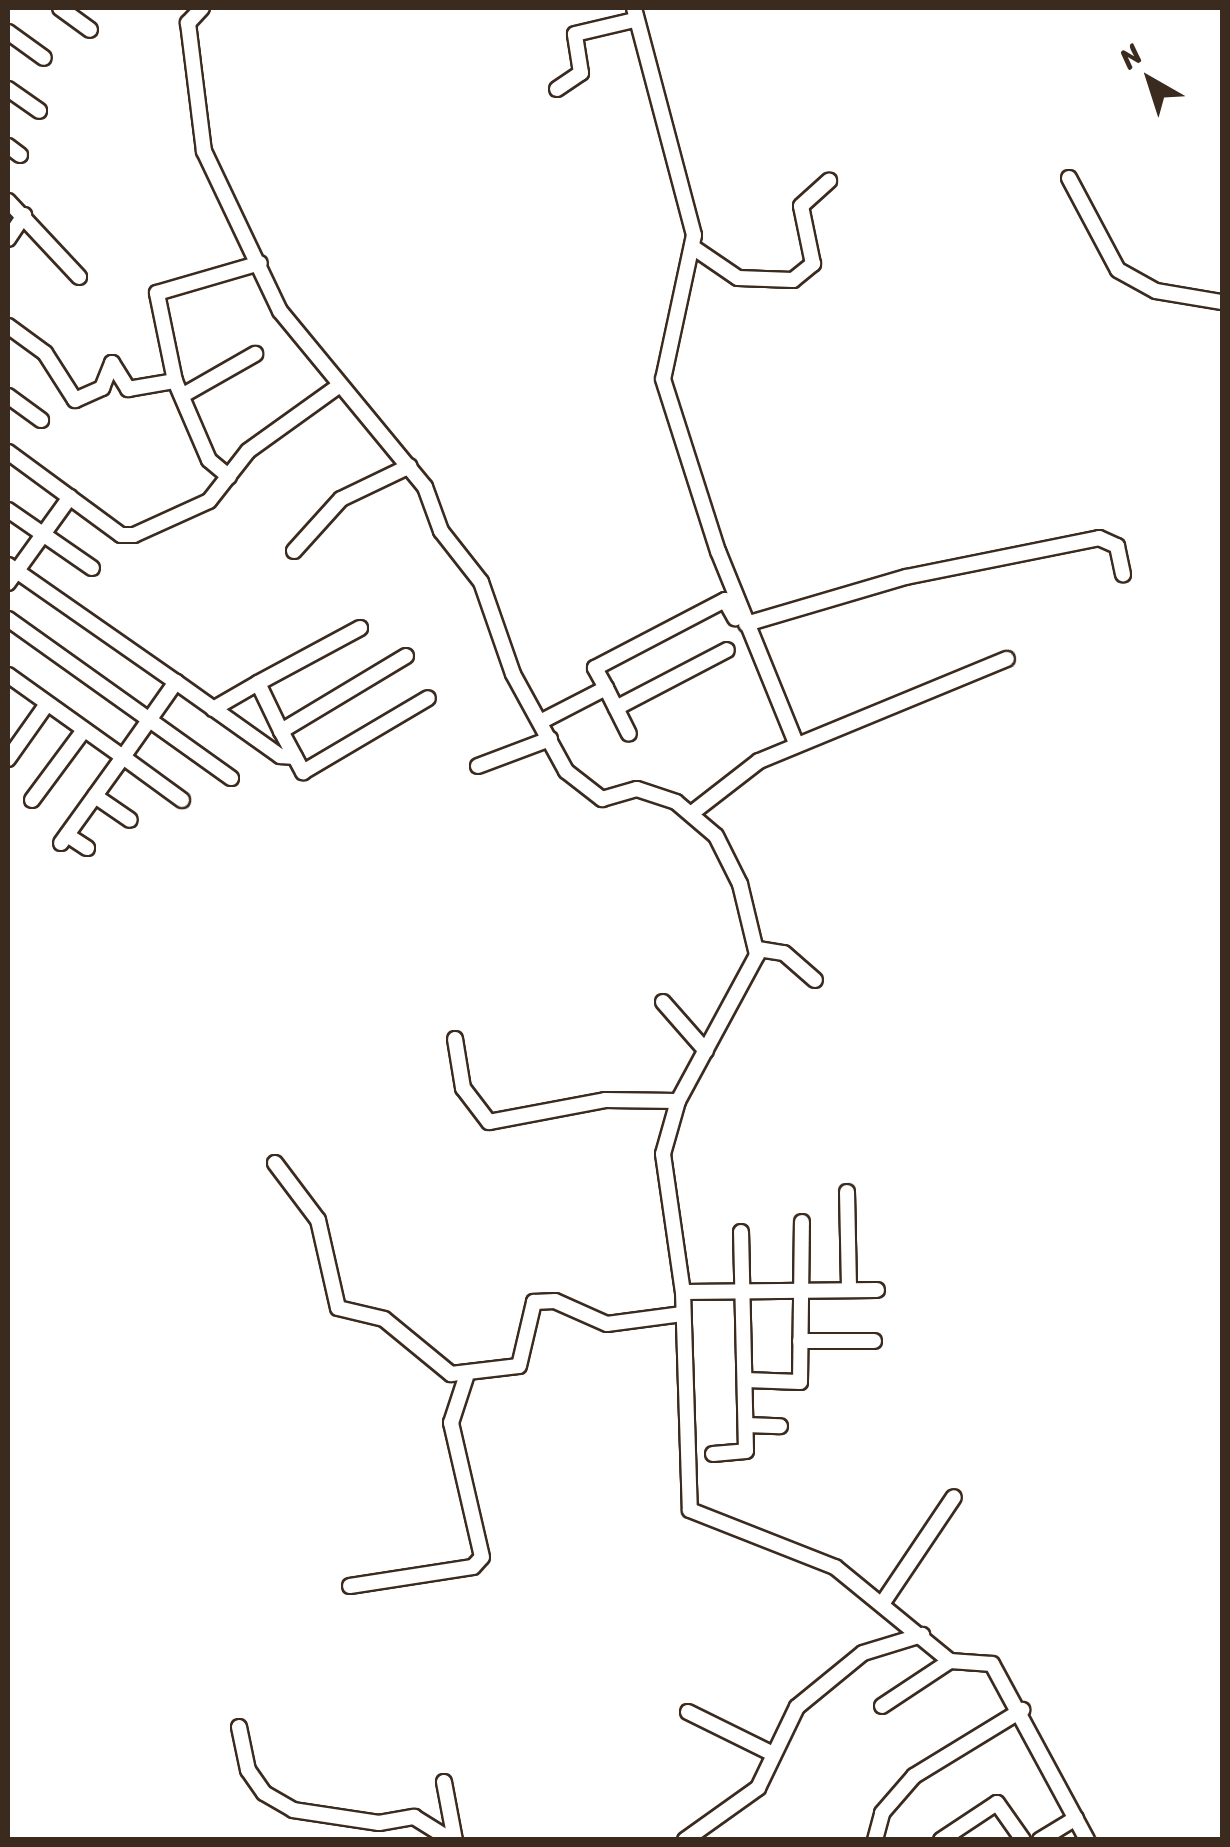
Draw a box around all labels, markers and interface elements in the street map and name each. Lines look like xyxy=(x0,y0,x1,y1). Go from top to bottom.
north arrow xyxy=(1100,30,1200,130)
text: N xyxy=(1108,31,1154,81)

